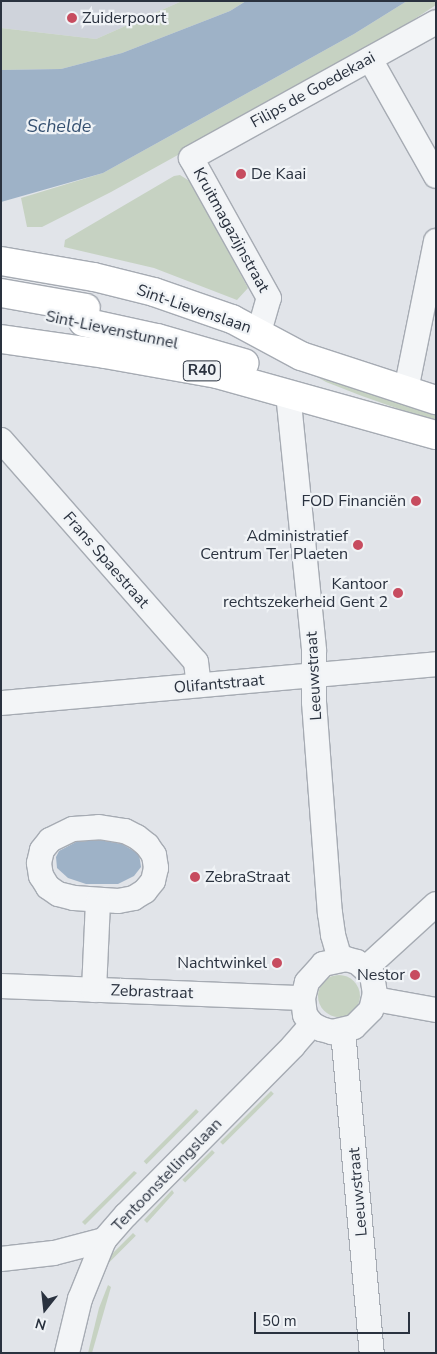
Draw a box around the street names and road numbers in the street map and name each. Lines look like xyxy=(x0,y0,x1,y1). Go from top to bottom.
street label: Filips de Goedekaai xyxy=(247,48,379,132)
street label: Kruitmagazijnstraat xyxy=(189,164,273,296)
street label: Sint-Lievenslaan xyxy=(134,280,254,338)
street label: Sint-Lievenstunnel xyxy=(44,307,180,353)
road number: R40 xyxy=(182,358,222,384)
street label: Frans Spaestraat xyxy=(59,508,153,612)
street label: Leeuwstraat xyxy=(302,631,326,721)
street label: Olifantstraat xyxy=(173,670,265,698)
street label: Zebrastraat xyxy=(110,981,194,1003)
street label: Tentoonstellingslaan xyxy=(108,1114,226,1236)
street label: Leeuwstraat xyxy=(345,1147,371,1237)

